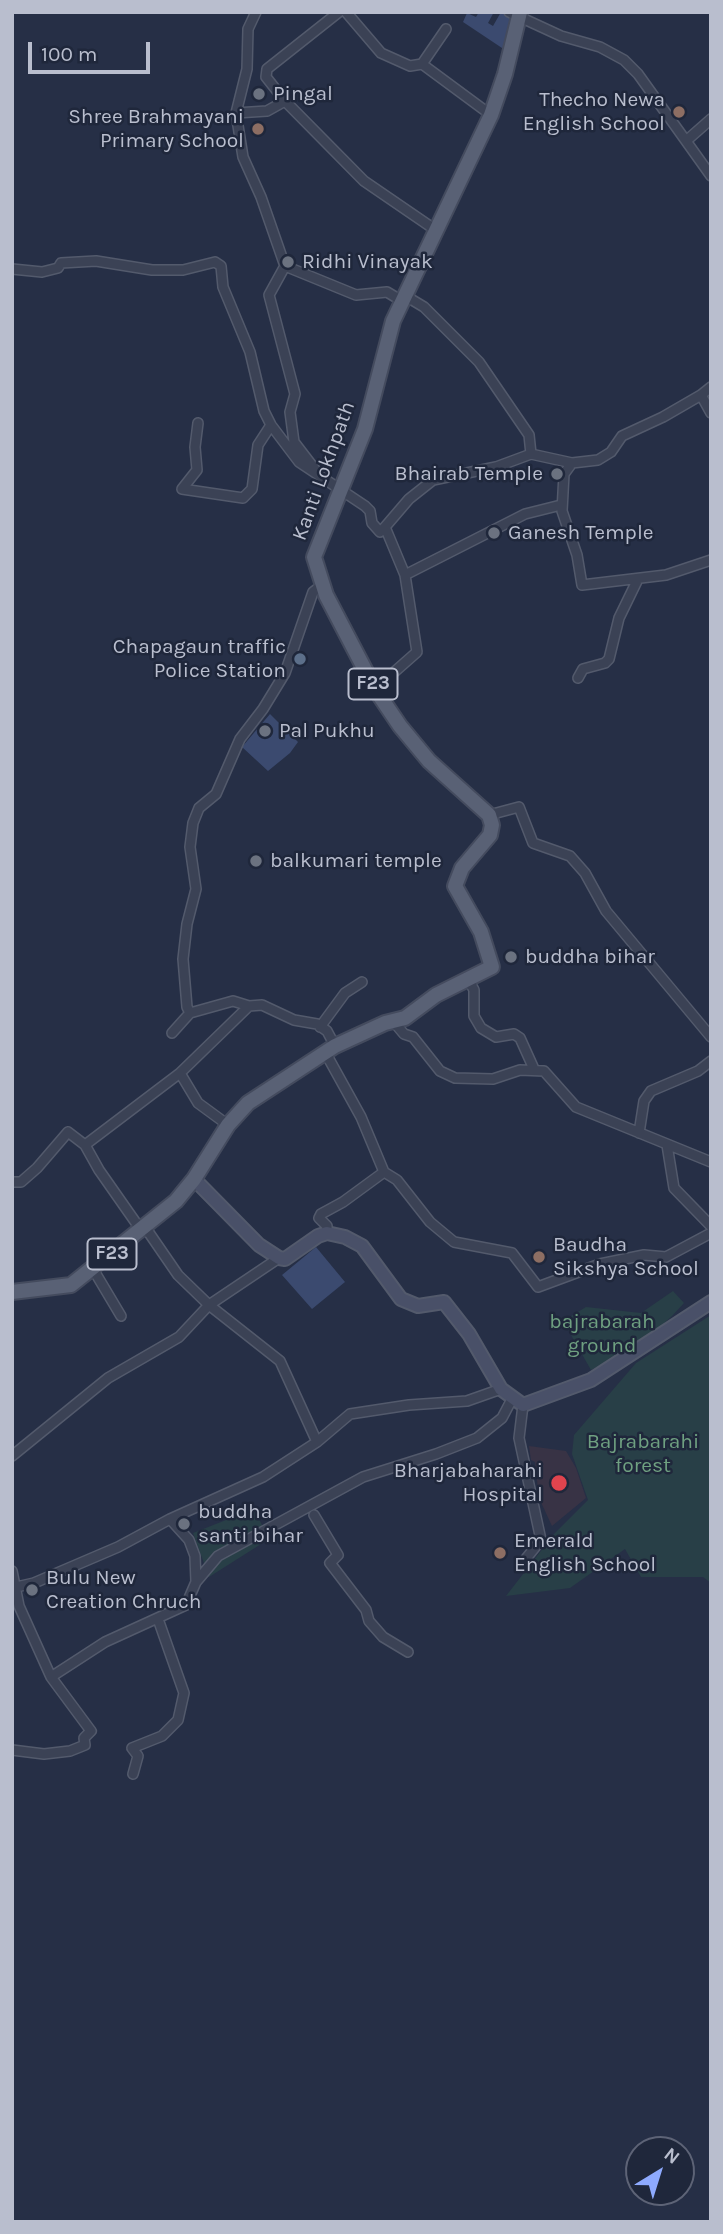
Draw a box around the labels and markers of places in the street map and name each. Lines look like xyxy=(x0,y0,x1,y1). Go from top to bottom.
place label: Pingal xyxy=(273,81,333,107)
marker: Pingal xyxy=(251,86,267,102)
place label: Thecho Newa English School xyxy=(523,87,665,137)
place label: Shree Brahmayani Primary School xyxy=(68,104,244,154)
marker: Thecho Newa English School xyxy=(671,104,687,120)
marker: Shree Brahmayani Primary School xyxy=(250,121,266,137)
place label: Ridhi Vinayak xyxy=(302,249,433,275)
marker: Ridhi Vinayak xyxy=(280,254,296,270)
place label: Bhairab Temple xyxy=(395,461,543,487)
marker: Bhairab Temple xyxy=(549,466,565,482)
place label: Ganesh Temple xyxy=(508,520,654,546)
marker: Ganesh Temple xyxy=(486,525,502,541)
place label: Chapagaun traffic Police Station xyxy=(113,634,286,684)
marker: Chapagaun traffic Police Station xyxy=(292,651,308,667)
place label: Pal Pukhu xyxy=(279,718,375,744)
marker: Pal Pukhu xyxy=(257,723,273,739)
place label: balkumari temple xyxy=(270,848,442,874)
marker: balkumari temple xyxy=(248,853,264,869)
place label: buddha bihar xyxy=(525,944,655,970)
marker: buddha bihar xyxy=(503,949,519,965)
place label: Baudha Sikshya School xyxy=(553,1232,699,1282)
marker: Baudha Sikshya School xyxy=(531,1249,547,1265)
place label: Bharjabaharahi Hospital xyxy=(394,1458,543,1508)
marker: Bharjabaharahi Hospital xyxy=(549,1473,569,1493)
place label: buddha santi bihar xyxy=(198,1499,303,1549)
marker: buddha santi bihar xyxy=(176,1516,192,1532)
place label: Emerald English School xyxy=(514,1528,656,1578)
marker: Emerald English School xyxy=(492,1545,508,1561)
place label: Bulu New Creation Chruch xyxy=(46,1565,201,1615)
marker: Bulu New Creation Chruch xyxy=(24,1582,40,1598)

